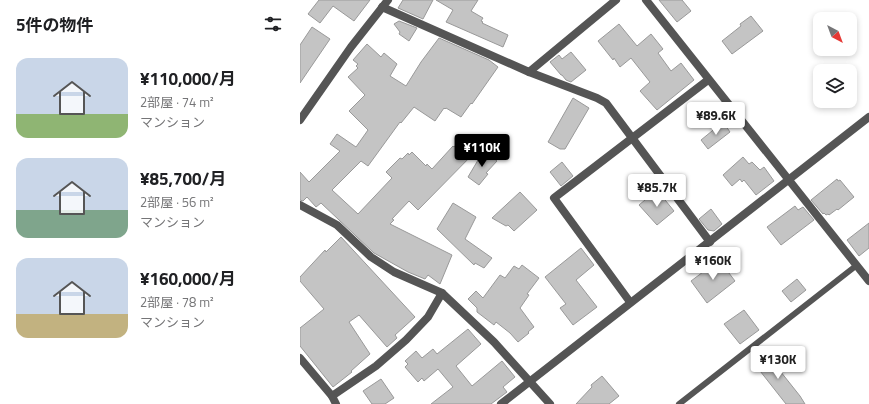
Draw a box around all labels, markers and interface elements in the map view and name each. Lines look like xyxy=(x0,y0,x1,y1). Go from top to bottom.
text: 5件の物件 xyxy=(16,12,94,38)
north arrow xyxy=(813,12,857,56)
map controls xyxy=(813,12,857,108)
icon: filters xyxy=(262,13,284,35)
button: layers xyxy=(813,64,857,108)
text: ¥110,000/月 xyxy=(140,66,236,92)
icon: home xyxy=(48,74,96,122)
text: 2部屋 · 74 m² xyxy=(140,92,214,112)
pin: ¥89.6K xyxy=(683,102,749,136)
text: ¥89.6K xyxy=(696,105,736,125)
text: マンション xyxy=(140,112,205,132)
pin: ¥110K xyxy=(454,134,510,168)
text: ¥110K xyxy=(464,137,500,157)
text: ¥85,700/月 xyxy=(140,166,227,192)
icon: home xyxy=(48,174,96,222)
pin: ¥85.7K xyxy=(624,174,690,208)
text: ¥85.7K xyxy=(637,177,677,197)
text: 2部屋 · 56 m² xyxy=(140,192,214,212)
text: マンション xyxy=(140,212,205,232)
pin: ¥160K xyxy=(685,247,741,281)
text: ¥160K xyxy=(695,250,731,270)
text: ¥160,000/月 xyxy=(140,266,236,292)
icon: home xyxy=(48,274,96,322)
text: 2部屋 · 78 m² xyxy=(140,292,214,312)
text: マンション xyxy=(140,312,205,332)
pin: ¥130K xyxy=(750,346,806,380)
text: ¥130K xyxy=(760,349,796,369)

